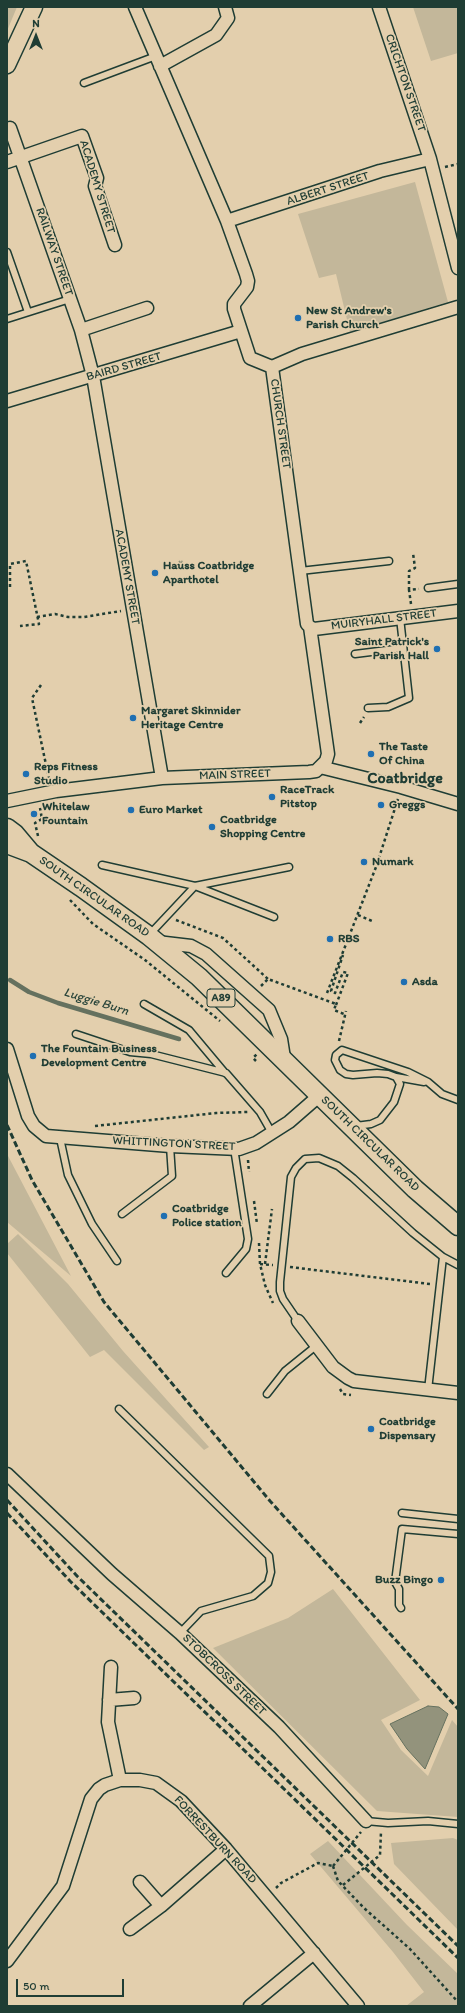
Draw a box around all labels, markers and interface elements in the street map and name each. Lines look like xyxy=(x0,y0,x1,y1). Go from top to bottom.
north arrow xyxy=(16,16,56,56)
text: N xyxy=(32,17,40,30)
street label: CRICHTON STREET xyxy=(381,32,429,134)
street label: ACADEMY STREET xyxy=(76,138,118,236)
street label: ALBERT STREET xyxy=(285,169,371,209)
street label: RAILWAY STREET xyxy=(32,206,76,298)
place label: New St Andrew's Parish Church xyxy=(306,304,392,332)
marker: New St Andrew's Parish Church xyxy=(293,313,303,323)
street label: BAIRD STREET xyxy=(85,349,163,385)
street label: CHURCH STREET xyxy=(267,378,293,470)
street label: ACADEMY STREET xyxy=(111,528,143,626)
place label: Haŭss Coatbridge Aparthotel xyxy=(163,559,254,587)
marker: Haŭss Coatbridge Aparthotel xyxy=(150,568,160,578)
street label: MUIRYHALL STREET xyxy=(330,606,438,634)
place label: Saint Patrick's Parish Hall xyxy=(355,635,429,663)
marker: Saint Patrick's Parish Hall xyxy=(432,644,442,654)
place label: Margaret Skinnider Heritage Centre xyxy=(141,704,240,732)
marker: Margaret Skinnider Heritage Centre xyxy=(128,713,138,723)
place label: The Taste Of China xyxy=(379,740,428,768)
marker: The Taste Of China xyxy=(366,749,376,759)
place label: Reps Fitness Studio xyxy=(34,760,98,788)
street label: MAIN STREET xyxy=(199,767,271,783)
marker: Reps Fitness Studio xyxy=(21,769,31,779)
district label: Coatbridge xyxy=(367,769,443,789)
place label: RaceTrack Pitstop xyxy=(280,783,334,811)
marker: RaceTrack Pitstop xyxy=(267,792,277,802)
place label: Greggs xyxy=(389,798,425,812)
place label: Whitelaw Fountain xyxy=(42,800,90,828)
marker: Greggs xyxy=(376,800,386,810)
place label: Euro Market xyxy=(139,803,203,817)
marker: Euro Market xyxy=(126,805,136,815)
marker: Whitelaw Fountain xyxy=(29,809,39,819)
place label: Coatbridge Shopping Centre xyxy=(220,813,305,841)
marker: Coatbridge Shopping Centre xyxy=(207,822,217,832)
street label: SOUTH CIRCULAR ROAD xyxy=(36,853,152,941)
place label: Numark xyxy=(372,855,413,869)
marker: Numark xyxy=(359,857,369,867)
place label: RBS xyxy=(338,932,360,946)
marker: RBS xyxy=(325,934,335,944)
place label: Asda xyxy=(412,975,438,989)
marker: Asda xyxy=(399,977,409,987)
water label: Luggie Burn xyxy=(62,985,130,1019)
road number: A89 xyxy=(207,989,235,1007)
place label: The Fountain Business Development Centre xyxy=(41,1042,157,1070)
marker: The Fountain Business Development Centre xyxy=(28,1051,38,1061)
street label: SOUTH CIRCULAR ROAD xyxy=(318,1093,422,1195)
street label: WHITTINGTON STREET xyxy=(112,1134,236,1154)
place label: Coatbridge Police station xyxy=(172,1202,242,1230)
marker: Coatbridge Police station xyxy=(159,1211,169,1221)
place label: Coatbridge Dispensary xyxy=(379,1415,436,1443)
marker: Coatbridge Dispensary xyxy=(366,1424,376,1434)
place label: Buzz Bingo xyxy=(375,1573,433,1587)
marker: Buzz Bingo xyxy=(436,1575,446,1585)
street label: STOBCROSS STREET xyxy=(179,1631,269,1719)
street label: FORRESTBURN ROAD xyxy=(171,1793,259,1887)
scale bar xyxy=(18,1971,126,1997)
text: 50 m xyxy=(23,1979,49,1993)

